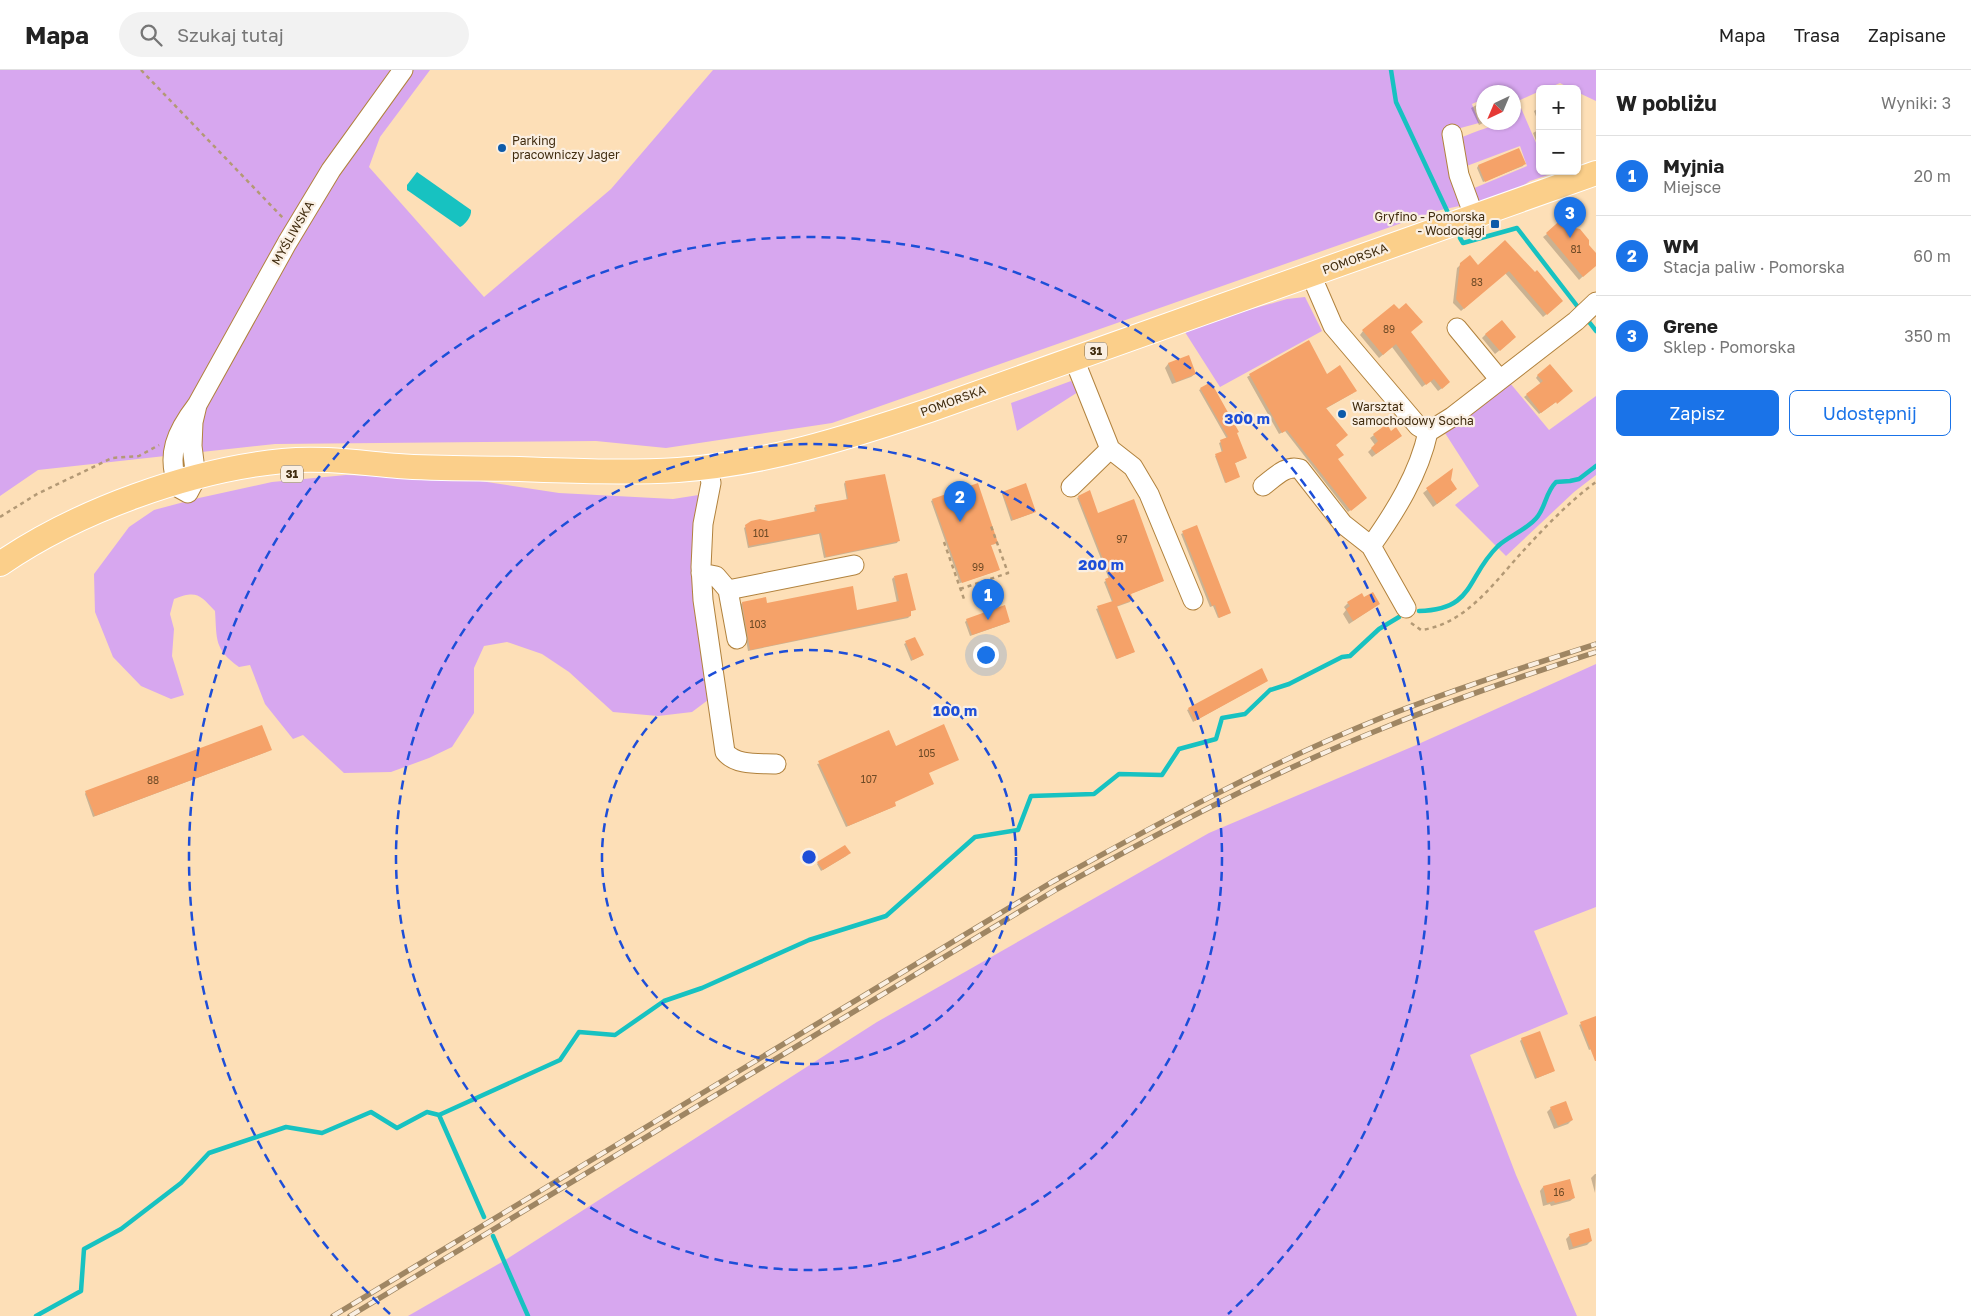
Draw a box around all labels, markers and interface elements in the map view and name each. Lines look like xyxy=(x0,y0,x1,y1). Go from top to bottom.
search box xyxy=(119,12,469,57)
text: Mapa xyxy=(25,20,89,49)
icon: search xyxy=(137,21,165,49)
text: Szukaj tutaj xyxy=(177,23,284,46)
text: Mapa xyxy=(1719,24,1766,46)
text: Trasa xyxy=(1794,24,1840,46)
text: Zapisane xyxy=(1868,24,1946,46)
north arrow xyxy=(1476,85,1521,130)
map controls xyxy=(1536,85,1581,175)
button: + xyxy=(1536,85,1581,130)
text: W pobliżu xyxy=(1616,90,1717,116)
text: Wyniki: 3 xyxy=(1881,93,1951,113)
button: − xyxy=(1536,130,1581,175)
place label: Parking pracowniczy Jager xyxy=(512,133,620,162)
marker: Parking pracowniczy Jager xyxy=(496,142,508,154)
text: Myjnia xyxy=(1663,154,1724,177)
text: 1 xyxy=(1628,166,1636,186)
text: 20 m xyxy=(1914,166,1951,186)
text: Miejsce xyxy=(1663,177,1721,197)
pin: 3 xyxy=(1554,197,1586,238)
street label: MYŚLIWSKA xyxy=(268,198,317,268)
place label: Gryfino - Pomorska - Wodociągi xyxy=(1375,209,1485,238)
marker: Gryfino - Pomorska - Wodociągi xyxy=(1489,218,1501,230)
text: WM xyxy=(1663,234,1699,257)
street label: POMORSKA xyxy=(1320,240,1390,277)
house number: 81 xyxy=(1571,243,1582,255)
text: 2 xyxy=(1627,246,1637,266)
text: 60 m xyxy=(1913,246,1951,266)
text: Stacja paliw · Pomorska xyxy=(1663,257,1845,277)
house number: 83 xyxy=(1471,276,1483,288)
text: Grene xyxy=(1663,314,1718,337)
house number: 89 xyxy=(1383,323,1395,335)
text: 3 xyxy=(1627,326,1637,346)
text: 350 m xyxy=(1904,326,1951,346)
text: Sklep · Pomorska xyxy=(1663,337,1795,357)
road number: 31 xyxy=(1085,342,1107,360)
street label: POMORSKA xyxy=(918,382,988,419)
button: Zapisz xyxy=(1616,390,1779,436)
button: Udostępnij xyxy=(1789,390,1951,436)
place label: Warsztat samochodowy Socha xyxy=(1352,399,1474,428)
marker: Warsztat samochodowy Socha xyxy=(1336,408,1348,420)
text: 300 m xyxy=(1224,409,1270,427)
road number: 31 xyxy=(281,466,303,482)
pin: 2 xyxy=(944,481,976,522)
house number: 101 xyxy=(753,527,769,539)
house number: 97 xyxy=(1116,533,1128,545)
text: 200 m xyxy=(1078,555,1124,573)
house number: 99 xyxy=(972,561,984,573)
pin: 1 xyxy=(972,579,1004,620)
house number: 103 xyxy=(750,618,767,630)
your location xyxy=(973,642,999,668)
text: 100 m xyxy=(933,701,977,719)
house number: 105 xyxy=(919,747,936,759)
house number: 107 xyxy=(861,773,877,785)
house number: 88 xyxy=(147,774,159,786)
centre of rings xyxy=(800,848,818,866)
house number: 16 xyxy=(1554,1186,1564,1198)

